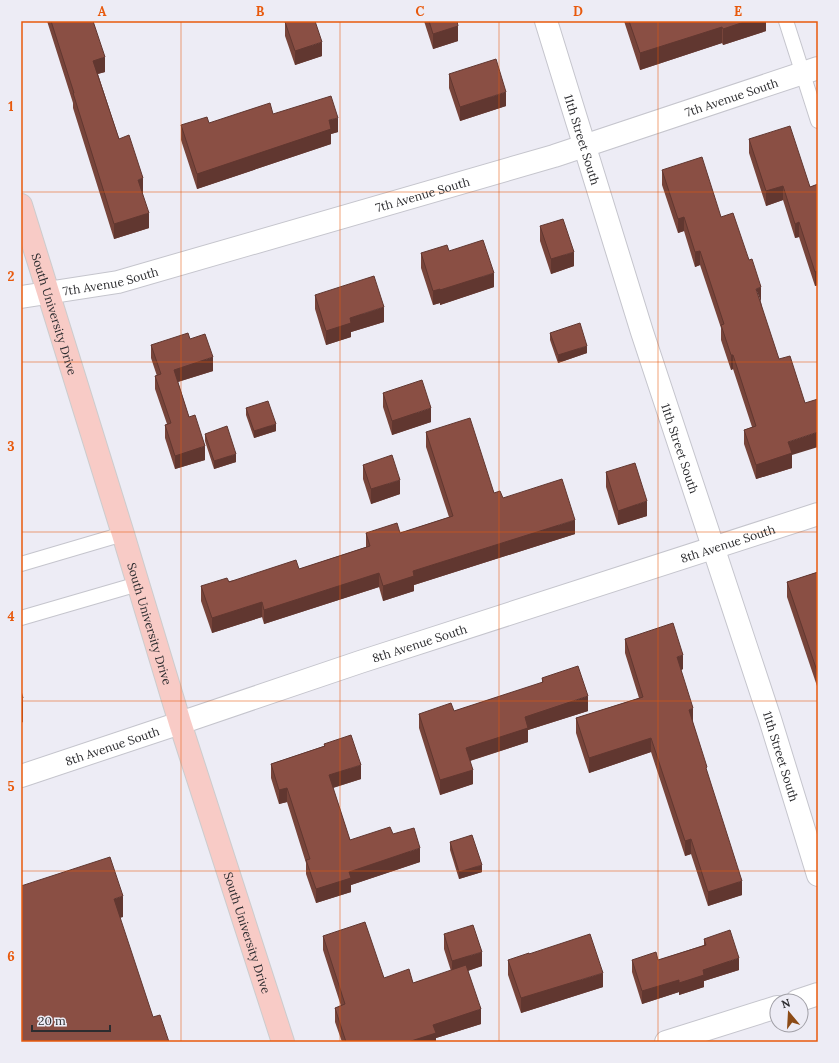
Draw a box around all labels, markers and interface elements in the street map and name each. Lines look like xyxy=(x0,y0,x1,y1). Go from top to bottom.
text: A xyxy=(98,3,107,20)
text: B xyxy=(256,3,265,20)
text: C xyxy=(416,3,425,20)
text: D xyxy=(573,3,583,20)
text: E xyxy=(734,3,742,20)
street label: 7th Avenue South xyxy=(683,74,780,119)
street label: 11th Street South xyxy=(562,92,604,187)
text: 1 xyxy=(8,98,14,115)
street label: 7th Avenue South xyxy=(374,173,471,215)
street label: South University Drive xyxy=(29,251,81,377)
street label: 7th Avenue South xyxy=(62,263,160,298)
text: 2 xyxy=(8,268,15,285)
street label: 11th Street South xyxy=(659,401,702,495)
text: 3 xyxy=(7,438,15,455)
street label: 8th Avenue South xyxy=(678,521,777,565)
street label: South University Drive xyxy=(125,561,176,687)
text: 4 xyxy=(7,608,15,625)
street label: 8th Avenue South xyxy=(370,621,469,665)
street label: 11th Street South xyxy=(760,709,802,803)
street label: 8th Avenue South xyxy=(63,723,161,768)
text: 5 xyxy=(7,778,15,795)
street label: South University Drive xyxy=(221,870,274,996)
text: 6 xyxy=(7,948,15,965)
north arrow xyxy=(769,993,809,1033)
text: N xyxy=(780,995,793,1011)
scale bar xyxy=(32,1007,110,1033)
text: 20 m xyxy=(38,1013,66,1028)

